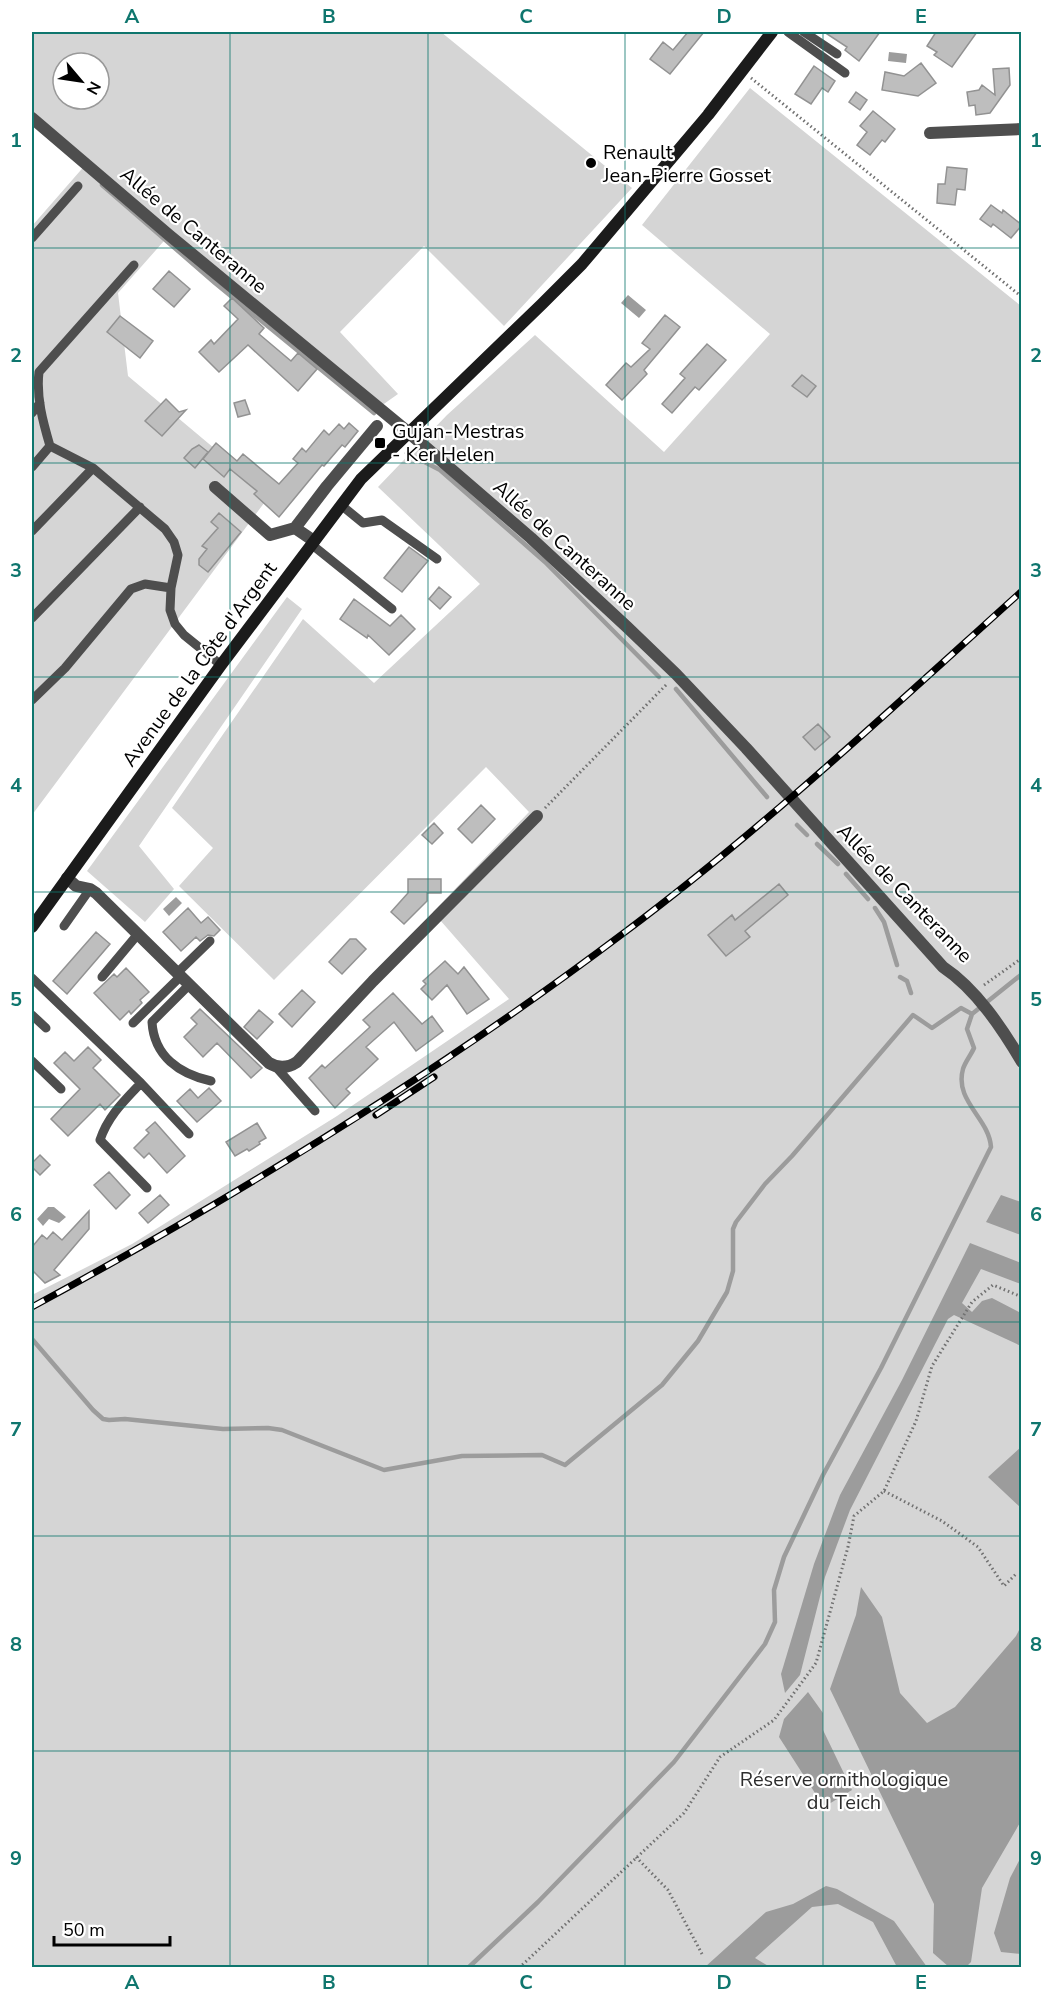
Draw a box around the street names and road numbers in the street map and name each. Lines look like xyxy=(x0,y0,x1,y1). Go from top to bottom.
street label: Allée de Canteranne xyxy=(115,161,273,300)
street label: Allée de Canteranne xyxy=(487,474,642,617)
street label: Avenue de la Côte d'Argent xyxy=(116,556,284,772)
street label: Allée de Canteranne xyxy=(831,818,978,969)

